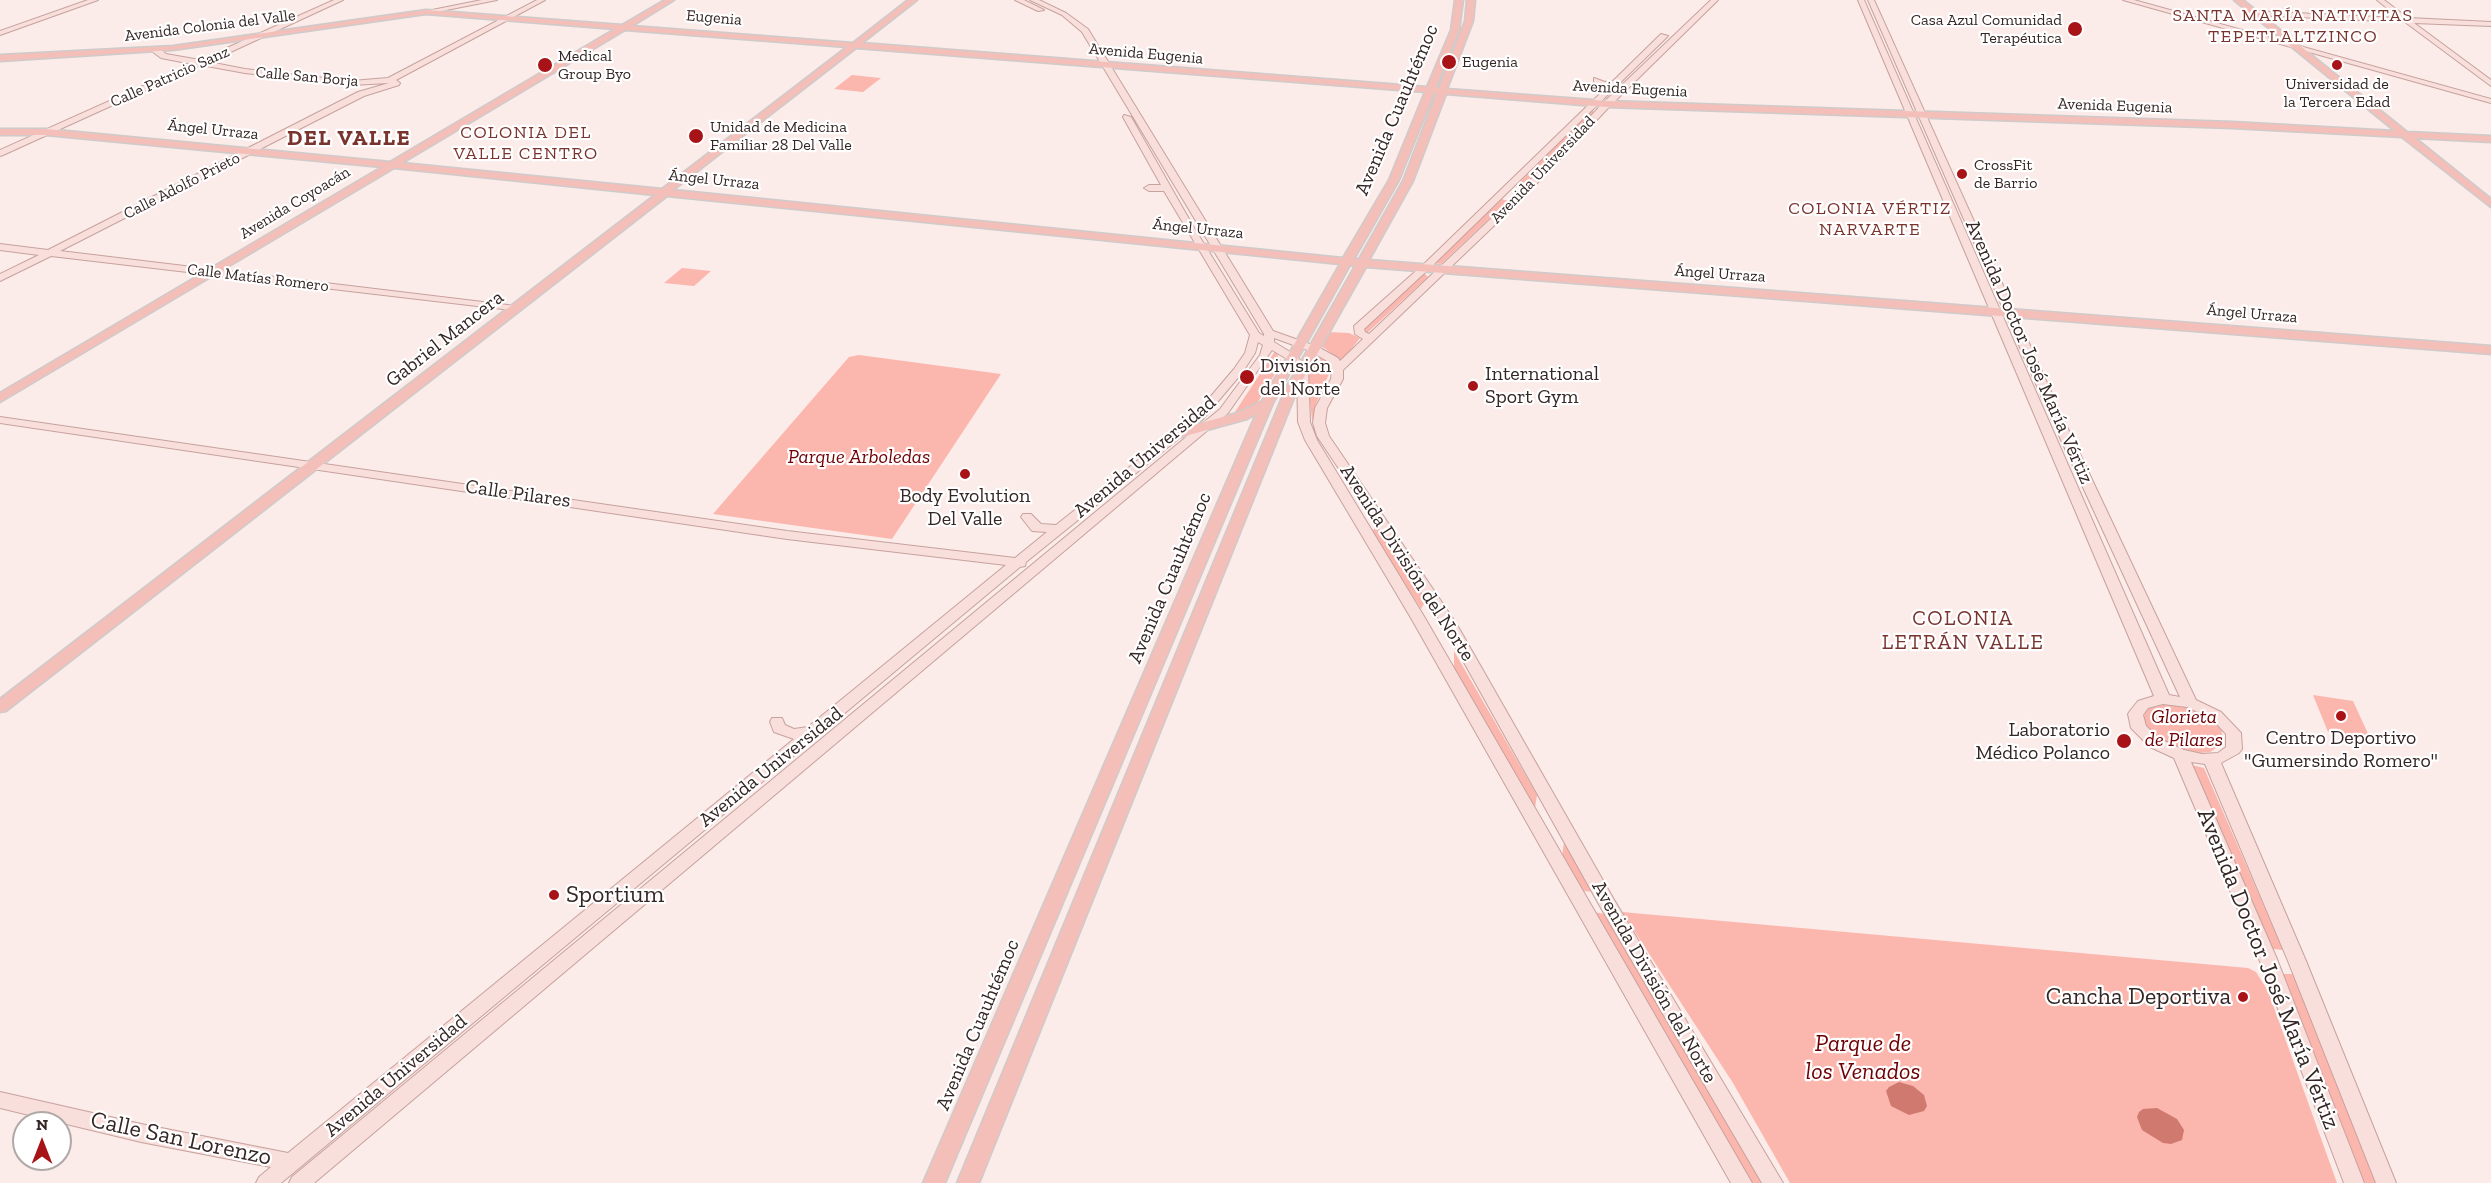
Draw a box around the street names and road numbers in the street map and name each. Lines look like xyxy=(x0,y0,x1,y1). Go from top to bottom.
street label: Avenida Colonia del Valle xyxy=(123,6,297,46)
street label: Eugenia xyxy=(685,6,743,30)
street label: Avenida Cuauhtémoc xyxy=(1350,21,1444,199)
street label: Avenida Eugenia xyxy=(1088,39,1204,69)
street label: Calle Patricio Sanz xyxy=(108,42,232,112)
street label: Calle San Borja xyxy=(255,63,359,91)
street label: Avenida Eugenia xyxy=(1572,76,1688,102)
street label: Avenida Eugenia xyxy=(2057,94,2173,118)
street label: Avenida Universidad xyxy=(1487,112,1599,228)
street label: Ángel Urraza xyxy=(167,116,259,144)
street label: Calle Adolfo Prieto xyxy=(121,148,243,224)
street label: Avenida Coyoacán xyxy=(236,163,354,243)
street label: Ángel Urraza xyxy=(668,166,760,194)
street label: Ángel Urraza xyxy=(1152,215,1244,243)
street label: Avenida Doctor José María Vértiz xyxy=(1960,216,2098,488)
street label: Calle Matías Romero xyxy=(186,260,330,296)
street label: Ángel Urraza xyxy=(1674,261,1766,287)
street label: Gabriel Mancera xyxy=(381,286,509,392)
street label: Ángel Urraza xyxy=(2206,300,2298,328)
street label: Avenida Universidad xyxy=(1069,391,1221,523)
street label: Avenida División del Norte xyxy=(1334,460,1480,666)
street label: Calle Pilares xyxy=(464,475,572,513)
street label: Avenida Cuauhtémoc xyxy=(1123,489,1217,667)
street label: Avenida Universidad xyxy=(694,702,848,832)
street label: Avenida Doctor José María Vértiz xyxy=(2190,804,2346,1134)
street label: Avenida División del Norte xyxy=(1586,877,1722,1087)
street label: Avenida Cuauhtémoc xyxy=(931,936,1025,1114)
street label: Avenida Universidad xyxy=(320,1010,472,1142)
street label: Calle San Lorenzo xyxy=(88,1106,274,1172)

